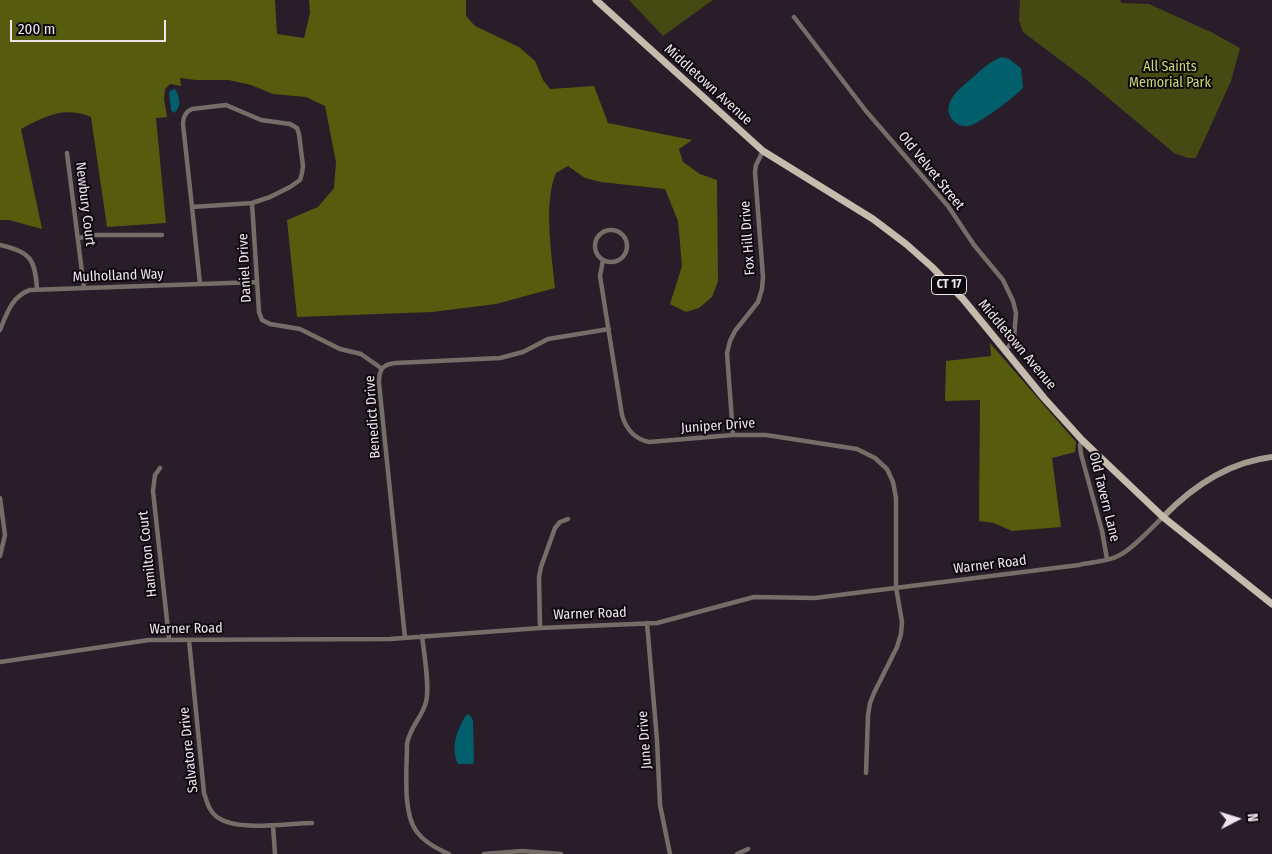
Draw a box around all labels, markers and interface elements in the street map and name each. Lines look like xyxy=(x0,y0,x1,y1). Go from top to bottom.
scale bar xyxy=(12,10,169,42)
text: 200 m xyxy=(18,20,55,38)
street label: Middletown Avenue xyxy=(661,41,755,129)
park label: All Saints Memorial Park xyxy=(1129,59,1211,92)
street label: Old Velvet Street xyxy=(894,128,968,214)
street label: Newbury Court xyxy=(71,161,99,247)
street label: Fox Hill Drive xyxy=(737,200,759,276)
street label: Daniel Drive xyxy=(235,233,255,303)
street label: Mulholland Way xyxy=(72,266,164,286)
road number: CT 17 xyxy=(932,276,966,294)
street label: Middletown Avenue xyxy=(974,296,1060,394)
street label: Benedict Drive xyxy=(362,375,384,459)
street label: Juniper Drive xyxy=(680,415,756,437)
street label: Old Tavern Lane xyxy=(1085,451,1123,543)
street label: Hamilton Court xyxy=(135,510,161,598)
street label: Warner Road xyxy=(953,552,1027,578)
street label: Warner Road xyxy=(553,604,627,624)
street label: Warner Road xyxy=(149,620,223,638)
street label: Salvatore Drive xyxy=(176,706,202,794)
street label: June Drive xyxy=(635,710,655,770)
north arrow xyxy=(1212,794,1262,844)
text: N xyxy=(1244,813,1261,823)

